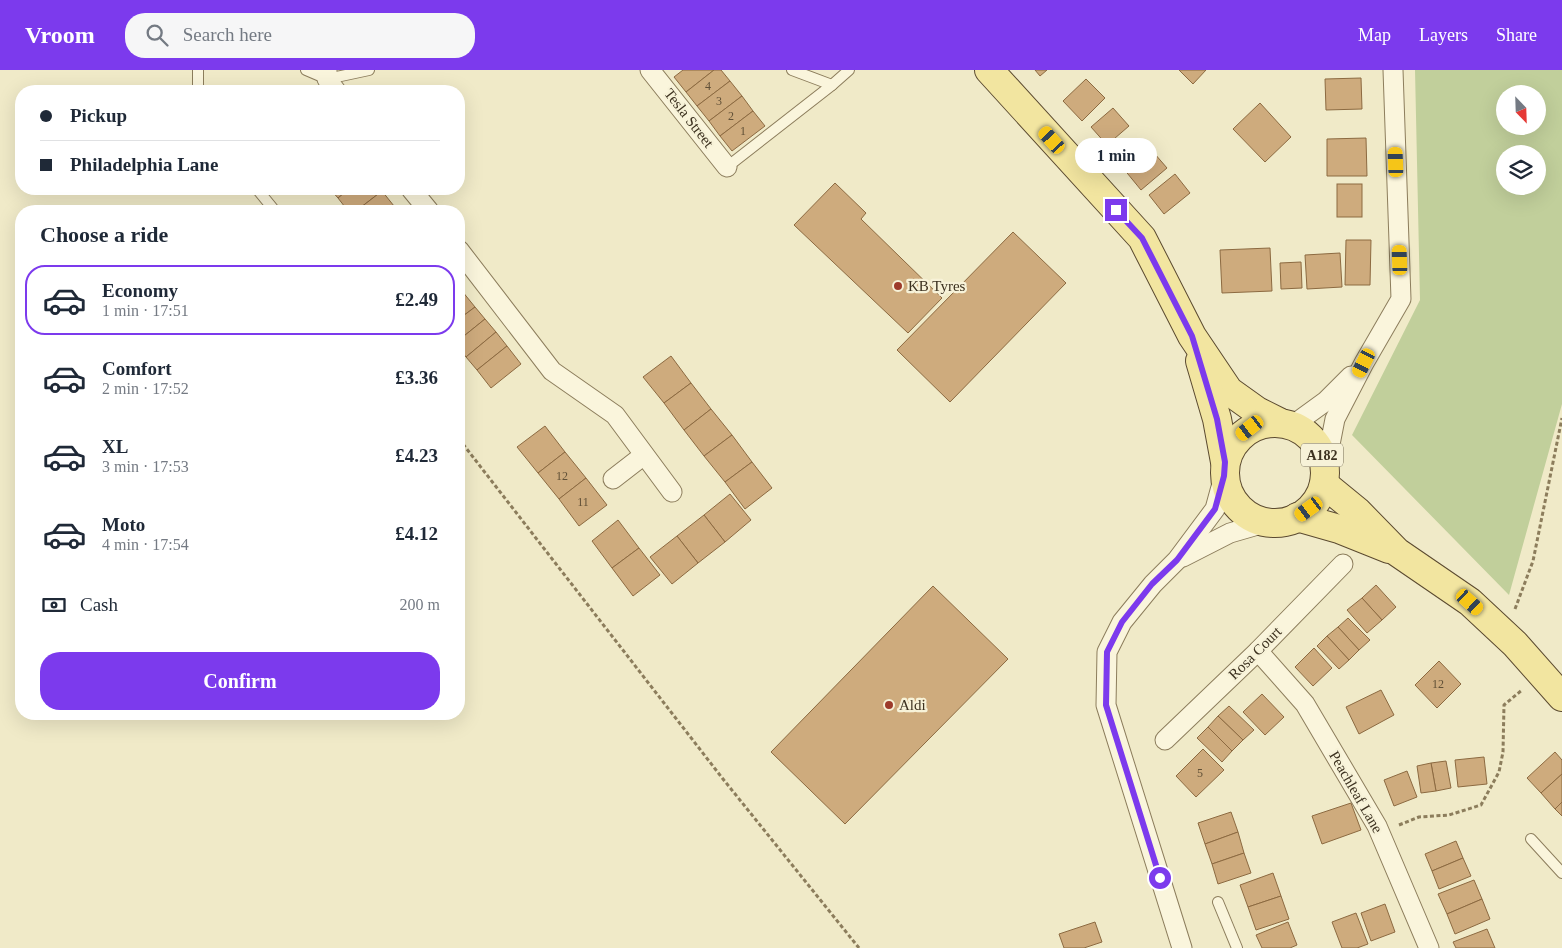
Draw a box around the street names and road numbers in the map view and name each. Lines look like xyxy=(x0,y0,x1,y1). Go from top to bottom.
street label: Tesla Street xyxy=(661,85,717,151)
road number: A182 xyxy=(1301,444,1343,466)
street label: Rosa Court xyxy=(1225,623,1285,683)
street label: Peachleaf Lane xyxy=(1326,748,1386,836)

